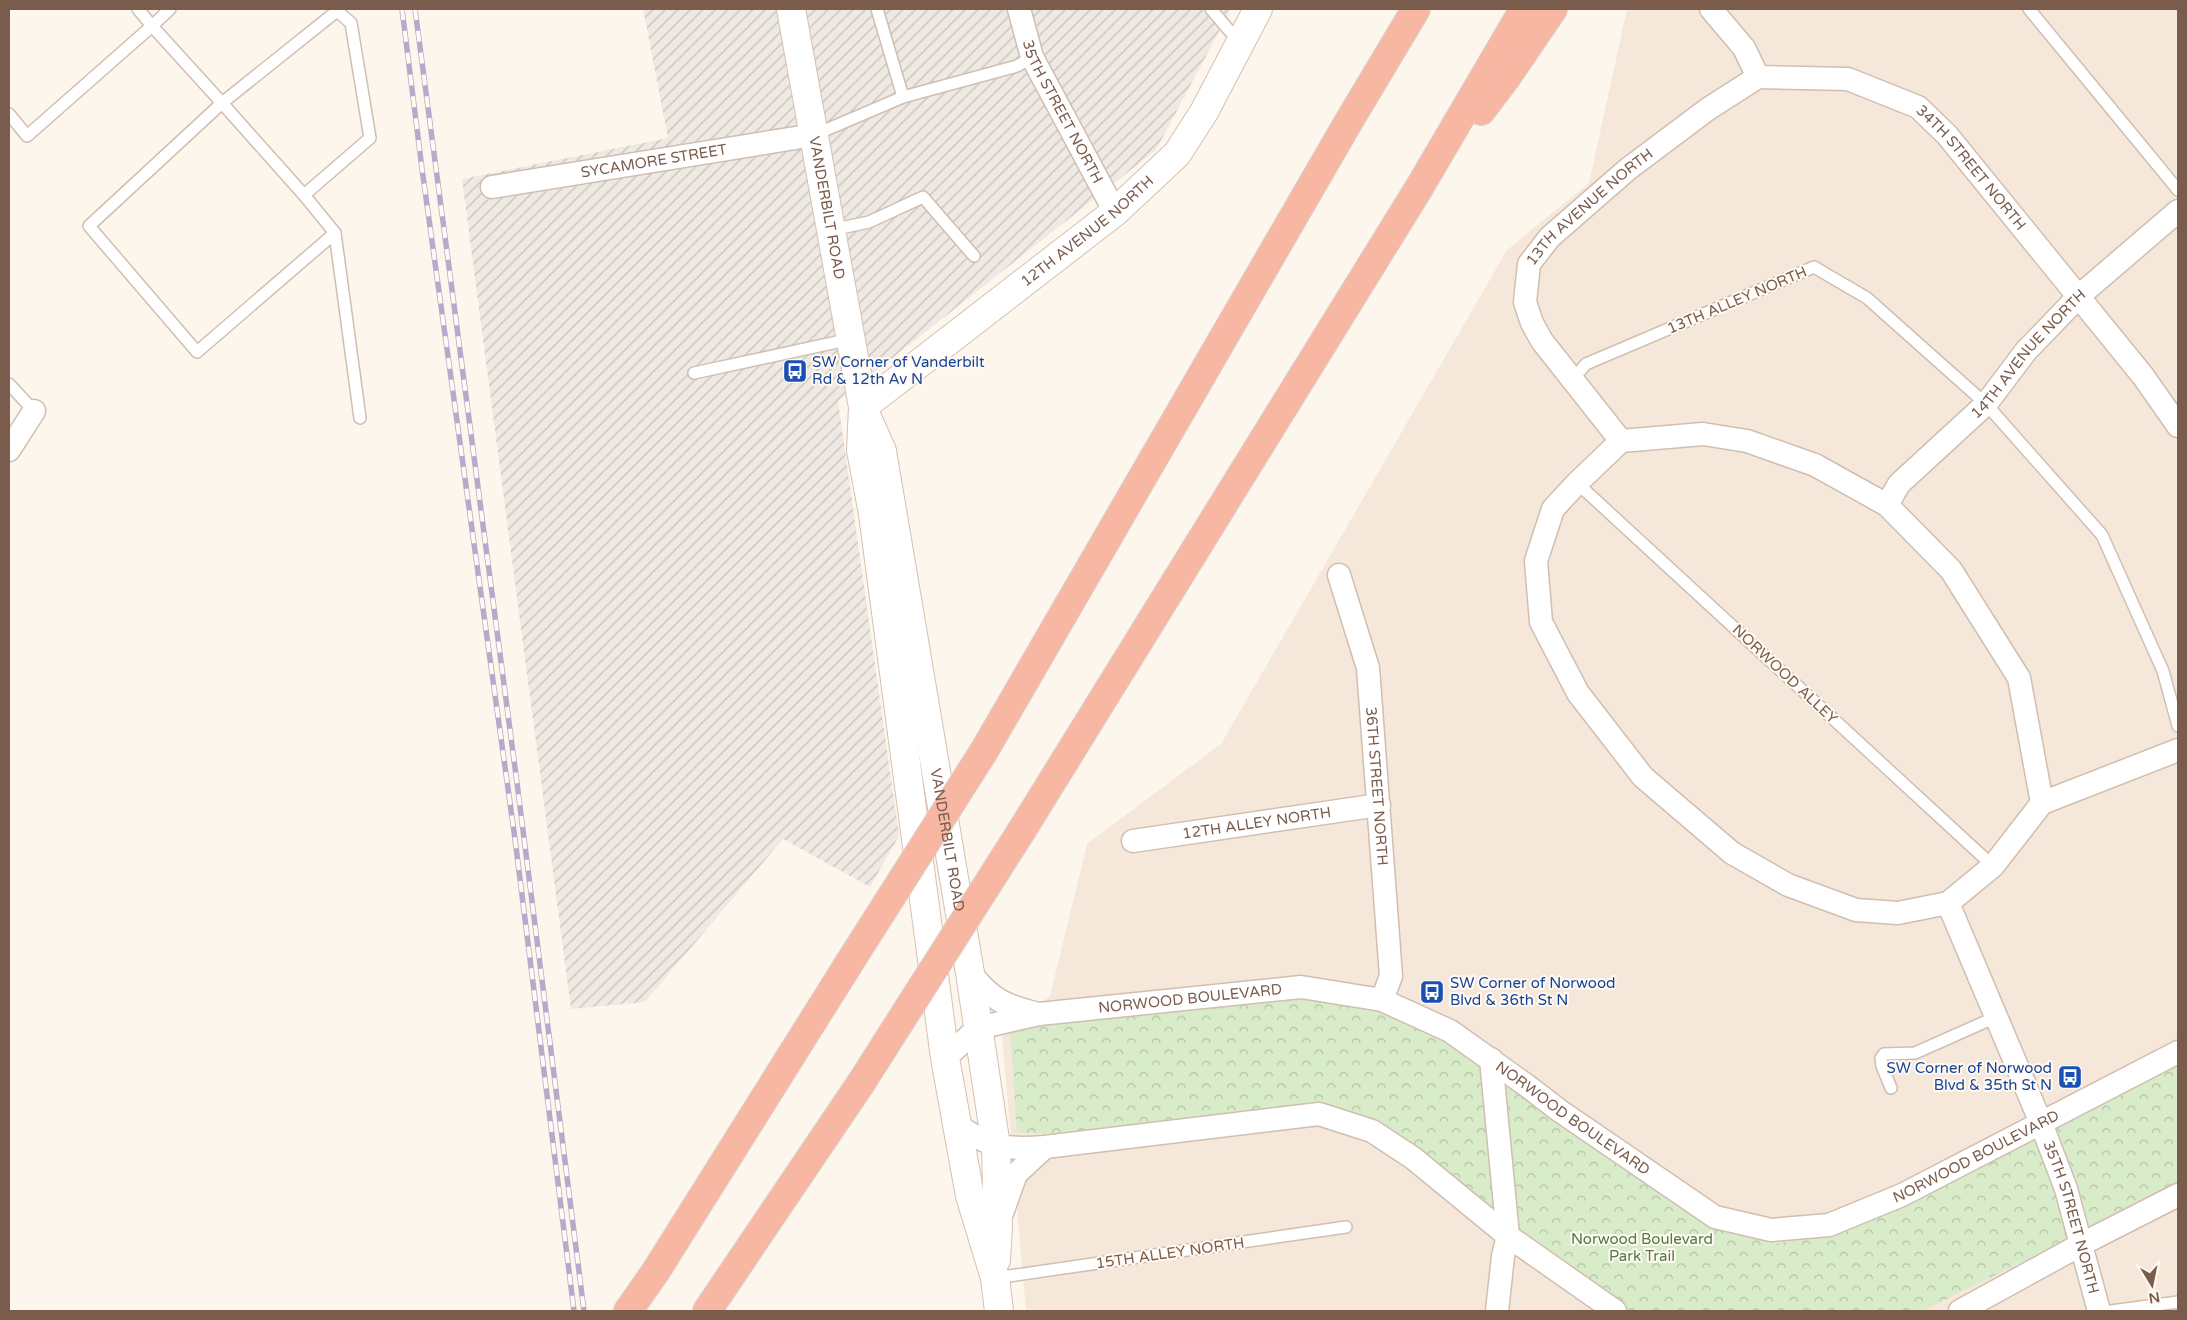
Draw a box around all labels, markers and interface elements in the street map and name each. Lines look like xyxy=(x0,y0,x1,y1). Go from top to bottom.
street label: 35TH STREET NORTH xyxy=(1019,38,1107,186)
street label: 34TH STREET NORTH xyxy=(1912,101,2030,234)
street label: VANDERBILT ROAD xyxy=(805,135,849,281)
street label: SYCAMORE STREET xyxy=(580,140,728,182)
street label: 13TH AVENUE NORTH xyxy=(1522,144,1657,269)
street label: 12TH AVENUE NORTH xyxy=(1017,172,1157,291)
street label: 13TH ALLEY NORTH xyxy=(1664,262,1810,338)
street label: 14TH AVENUE NORTH xyxy=(1967,285,2089,422)
place label: SW Corner of Vanderbilt Rd & 12th Av N xyxy=(812,353,985,388)
bus stop icon: SW Corner of Vanderbilt Rd & 12th Av N xyxy=(782,358,808,384)
street label: NORWOOD ALLEY xyxy=(1729,621,1842,728)
street label: 36TH STREET NORTH xyxy=(1362,706,1392,866)
street label: VANDERBILT ROAD xyxy=(927,767,968,913)
street label: 12TH ALLEY NORTH xyxy=(1181,803,1332,843)
place label: SW Corner of Norwood Blvd & 36th St N xyxy=(1450,974,1615,1009)
bus stop icon: SW Corner of Norwood Blvd & 36th St N xyxy=(1419,979,1445,1005)
street label: NORWOOD BOULEVARD xyxy=(1097,980,1283,1017)
street label: NORWOOD BOULEVARD xyxy=(1492,1057,1653,1179)
place label: SW Corner of Norwood Blvd & 35th St N xyxy=(1887,1059,2052,1094)
bus stop icon: SW Corner of Norwood Blvd & 35th St N xyxy=(2057,1064,2083,1090)
street label: NORWOOD BOULEVARD xyxy=(1890,1106,2062,1207)
street label: 35TH STREET NORTH xyxy=(2039,1138,2103,1296)
park label: Norwood Boulevard Park Trail xyxy=(1571,1230,1713,1265)
street label: 15TH ALLEY NORTH xyxy=(1094,1234,1246,1272)
north arrow xyxy=(2127,1260,2177,1310)
text: N xyxy=(2147,1288,2161,1307)

